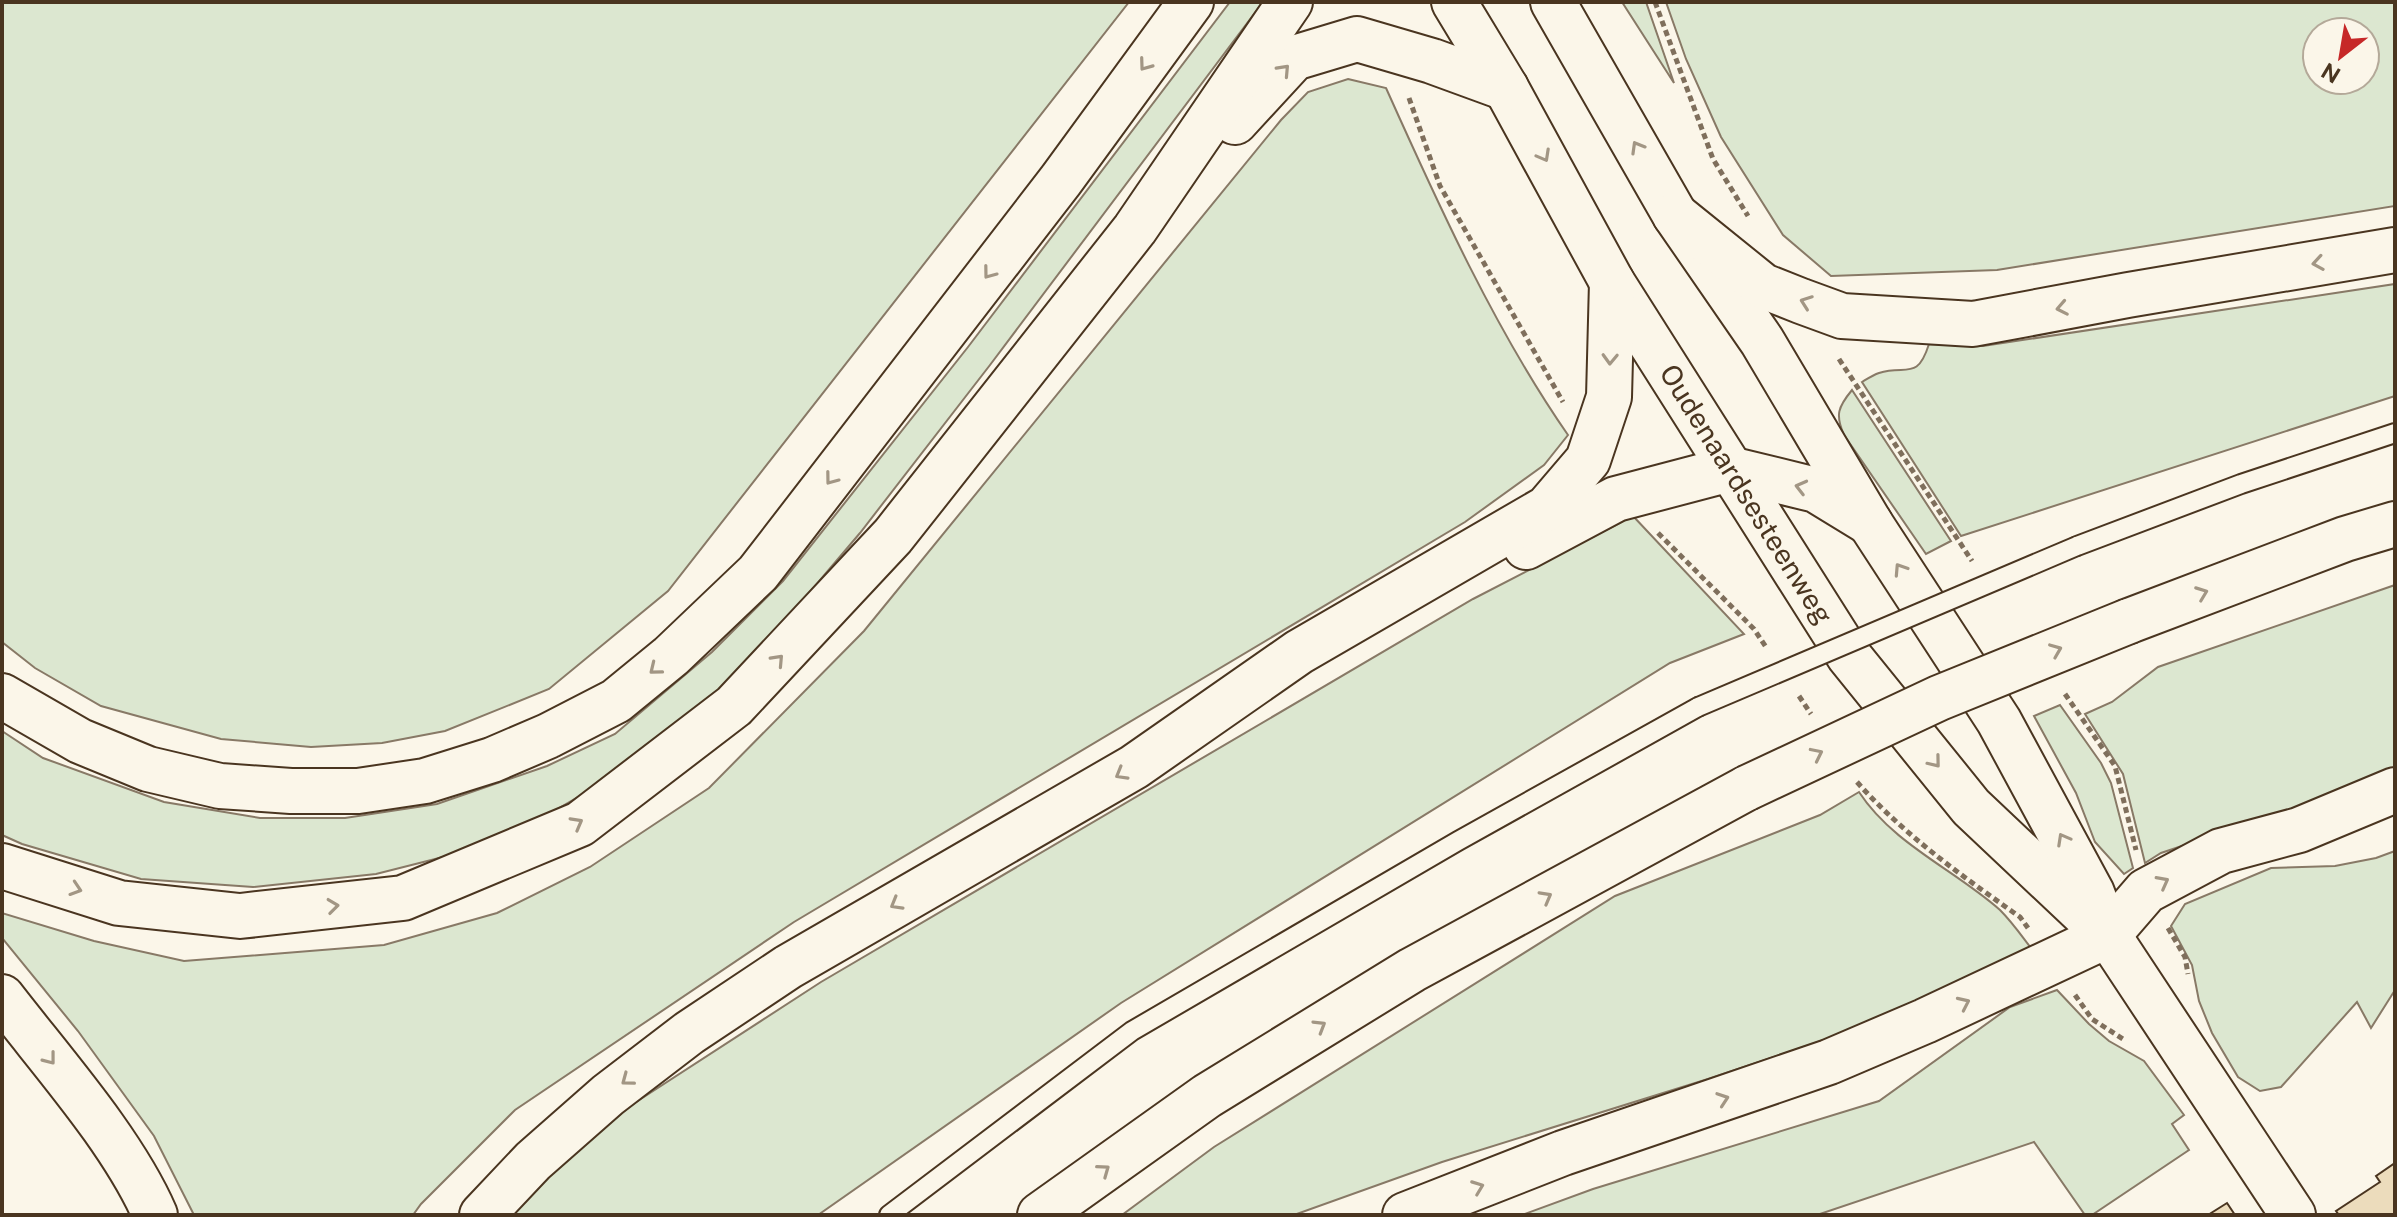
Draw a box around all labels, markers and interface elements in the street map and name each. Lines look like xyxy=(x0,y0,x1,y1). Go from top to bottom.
north arrow xyxy=(2301,16,2381,96)
one-way arrow xyxy=(1140,56,1155,71)
text: N xyxy=(2317,58,2345,89)
one-way arrow xyxy=(1274,64,1288,79)
one-way arrow xyxy=(1631,141,1647,156)
one-way arrow xyxy=(1534,148,1549,163)
one-way arrow xyxy=(2311,254,2325,271)
one-way arrow xyxy=(985,264,999,279)
one-way arrow xyxy=(1800,296,1814,312)
one-way arrow xyxy=(2055,298,2069,315)
one-way arrow xyxy=(1601,353,1619,366)
street label: Oudenaardsesteenweg xyxy=(1653,358,1841,630)
one-way arrow xyxy=(827,471,841,485)
one-way arrow xyxy=(1795,479,1809,496)
one-way arrow xyxy=(1895,563,1910,578)
one-way arrow xyxy=(2194,586,2208,603)
one-way arrow xyxy=(2048,644,2062,660)
one-way arrow xyxy=(768,655,783,669)
one-way arrow xyxy=(649,660,664,674)
one-way arrow xyxy=(1809,748,1824,764)
one-way arrow xyxy=(1925,753,1940,767)
one-way arrow xyxy=(1115,765,1129,780)
one-way arrow xyxy=(569,818,583,833)
one-way arrow xyxy=(2058,833,2073,848)
one-way arrow xyxy=(2155,876,2169,892)
one-way arrow xyxy=(69,880,83,896)
one-way arrow xyxy=(1538,892,1552,907)
one-way arrow xyxy=(890,894,905,910)
one-way arrow xyxy=(327,897,340,914)
one-way arrow xyxy=(1956,997,1970,1013)
one-way arrow xyxy=(1311,1021,1326,1036)
one-way arrow xyxy=(40,1050,54,1065)
one-way arrow xyxy=(622,1071,636,1085)
one-way arrow xyxy=(1715,1092,1729,1108)
one-way arrow xyxy=(1095,1165,1109,1180)
one-way arrow xyxy=(1470,1180,1484,1196)

